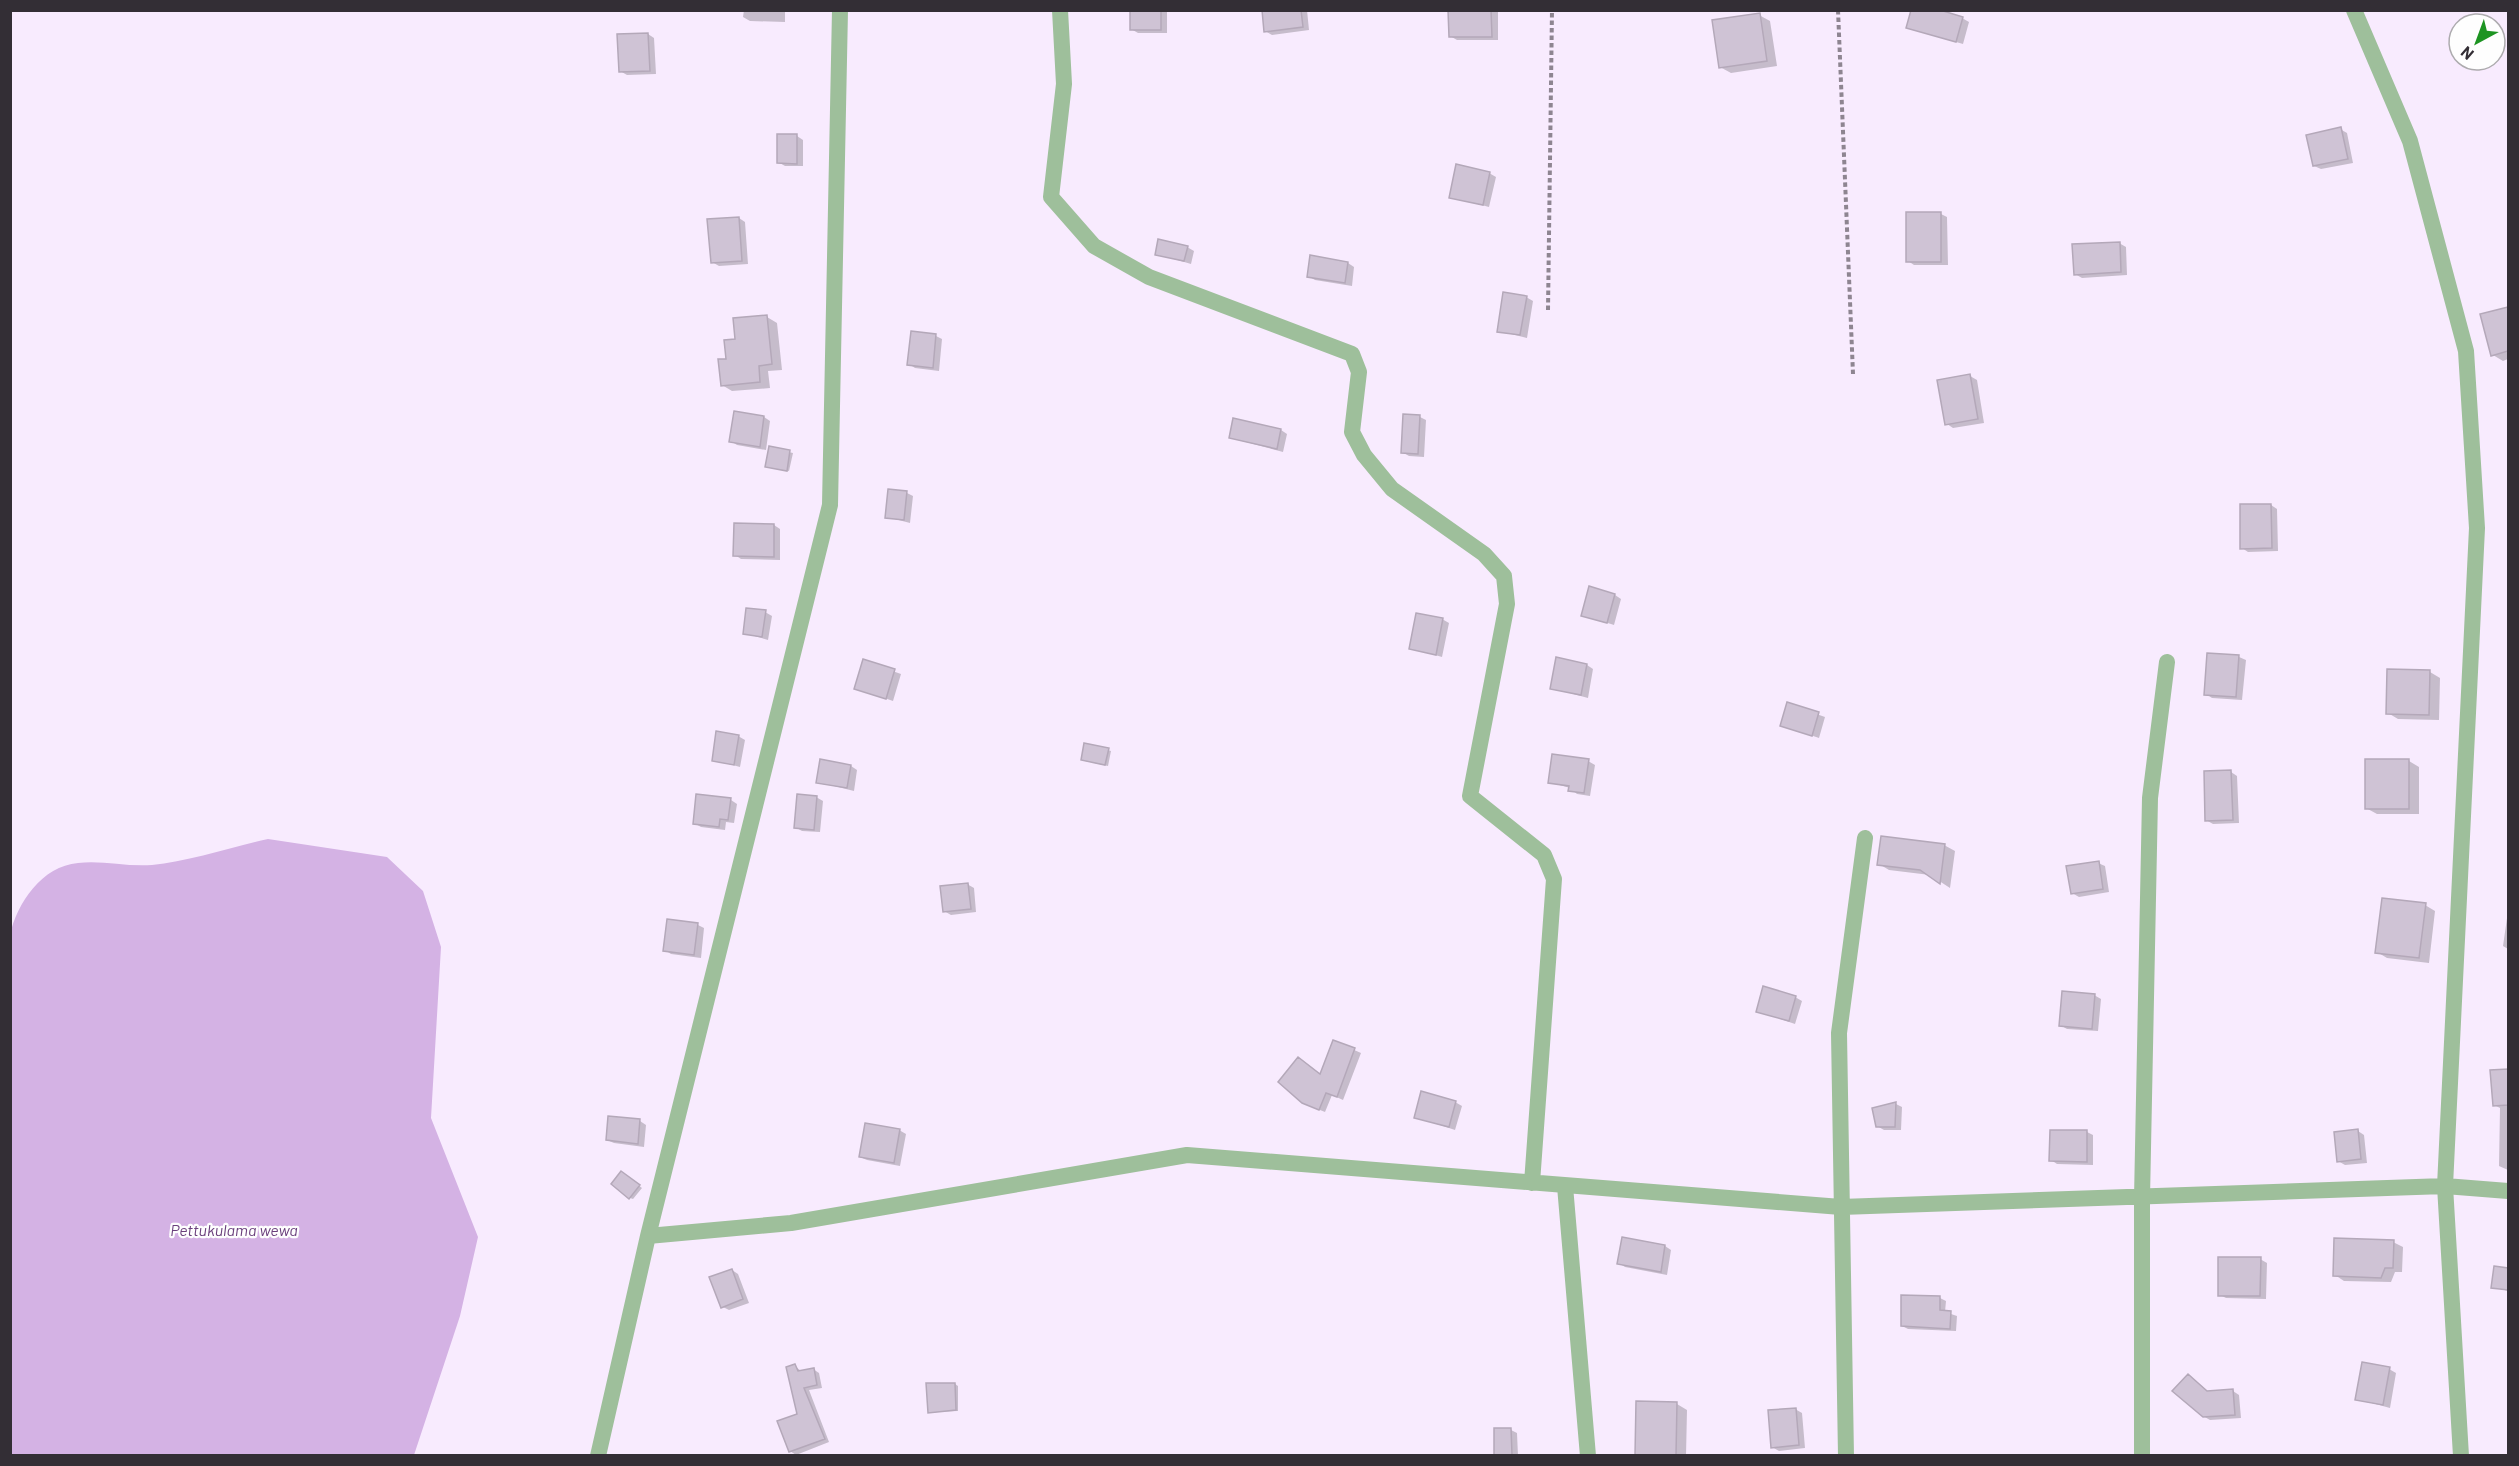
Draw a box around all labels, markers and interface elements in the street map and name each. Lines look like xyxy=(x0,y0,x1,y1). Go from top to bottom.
north arrow xyxy=(2447,12,2507,72)
text: N xyxy=(2457,43,2477,64)
water label: Pettukulama wewa xyxy=(170,1220,298,1239)

